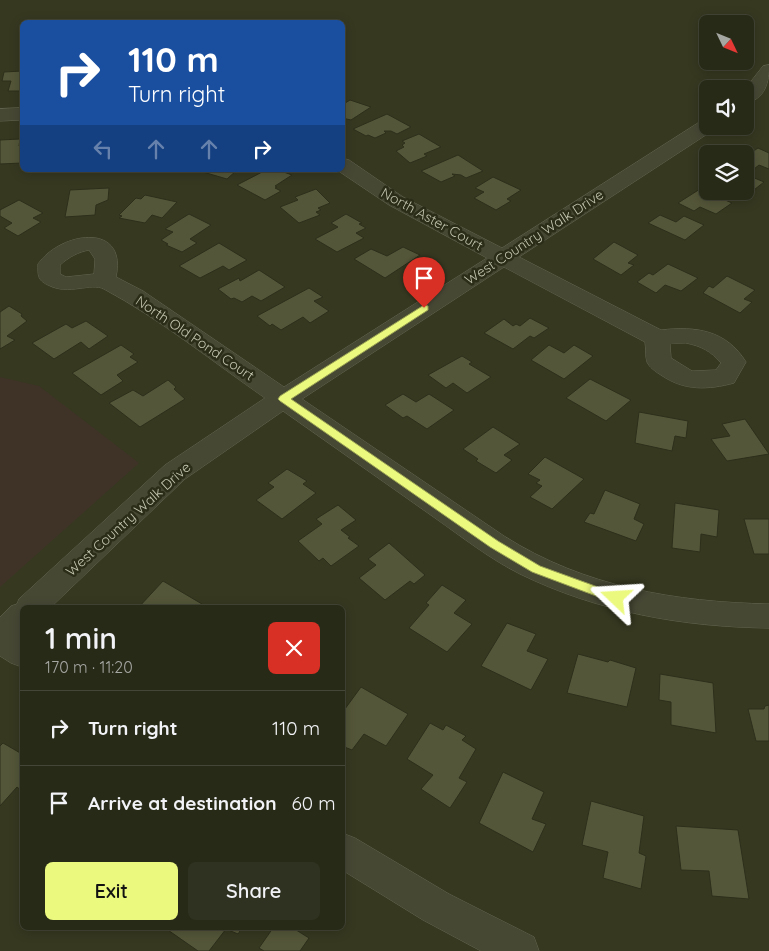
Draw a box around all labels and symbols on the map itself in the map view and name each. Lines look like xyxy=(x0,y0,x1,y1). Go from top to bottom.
north arrow xyxy=(699,15,754,70)
street label: North Aster Court xyxy=(378,184,486,255)
street label: West Country Walk Drive xyxy=(461,185,607,289)
pin xyxy=(403,257,445,308)
street label: North Old Pond Court xyxy=(132,292,258,385)
street label: West Country Walk Drive xyxy=(62,458,194,580)
position arrow xyxy=(589,571,641,623)

